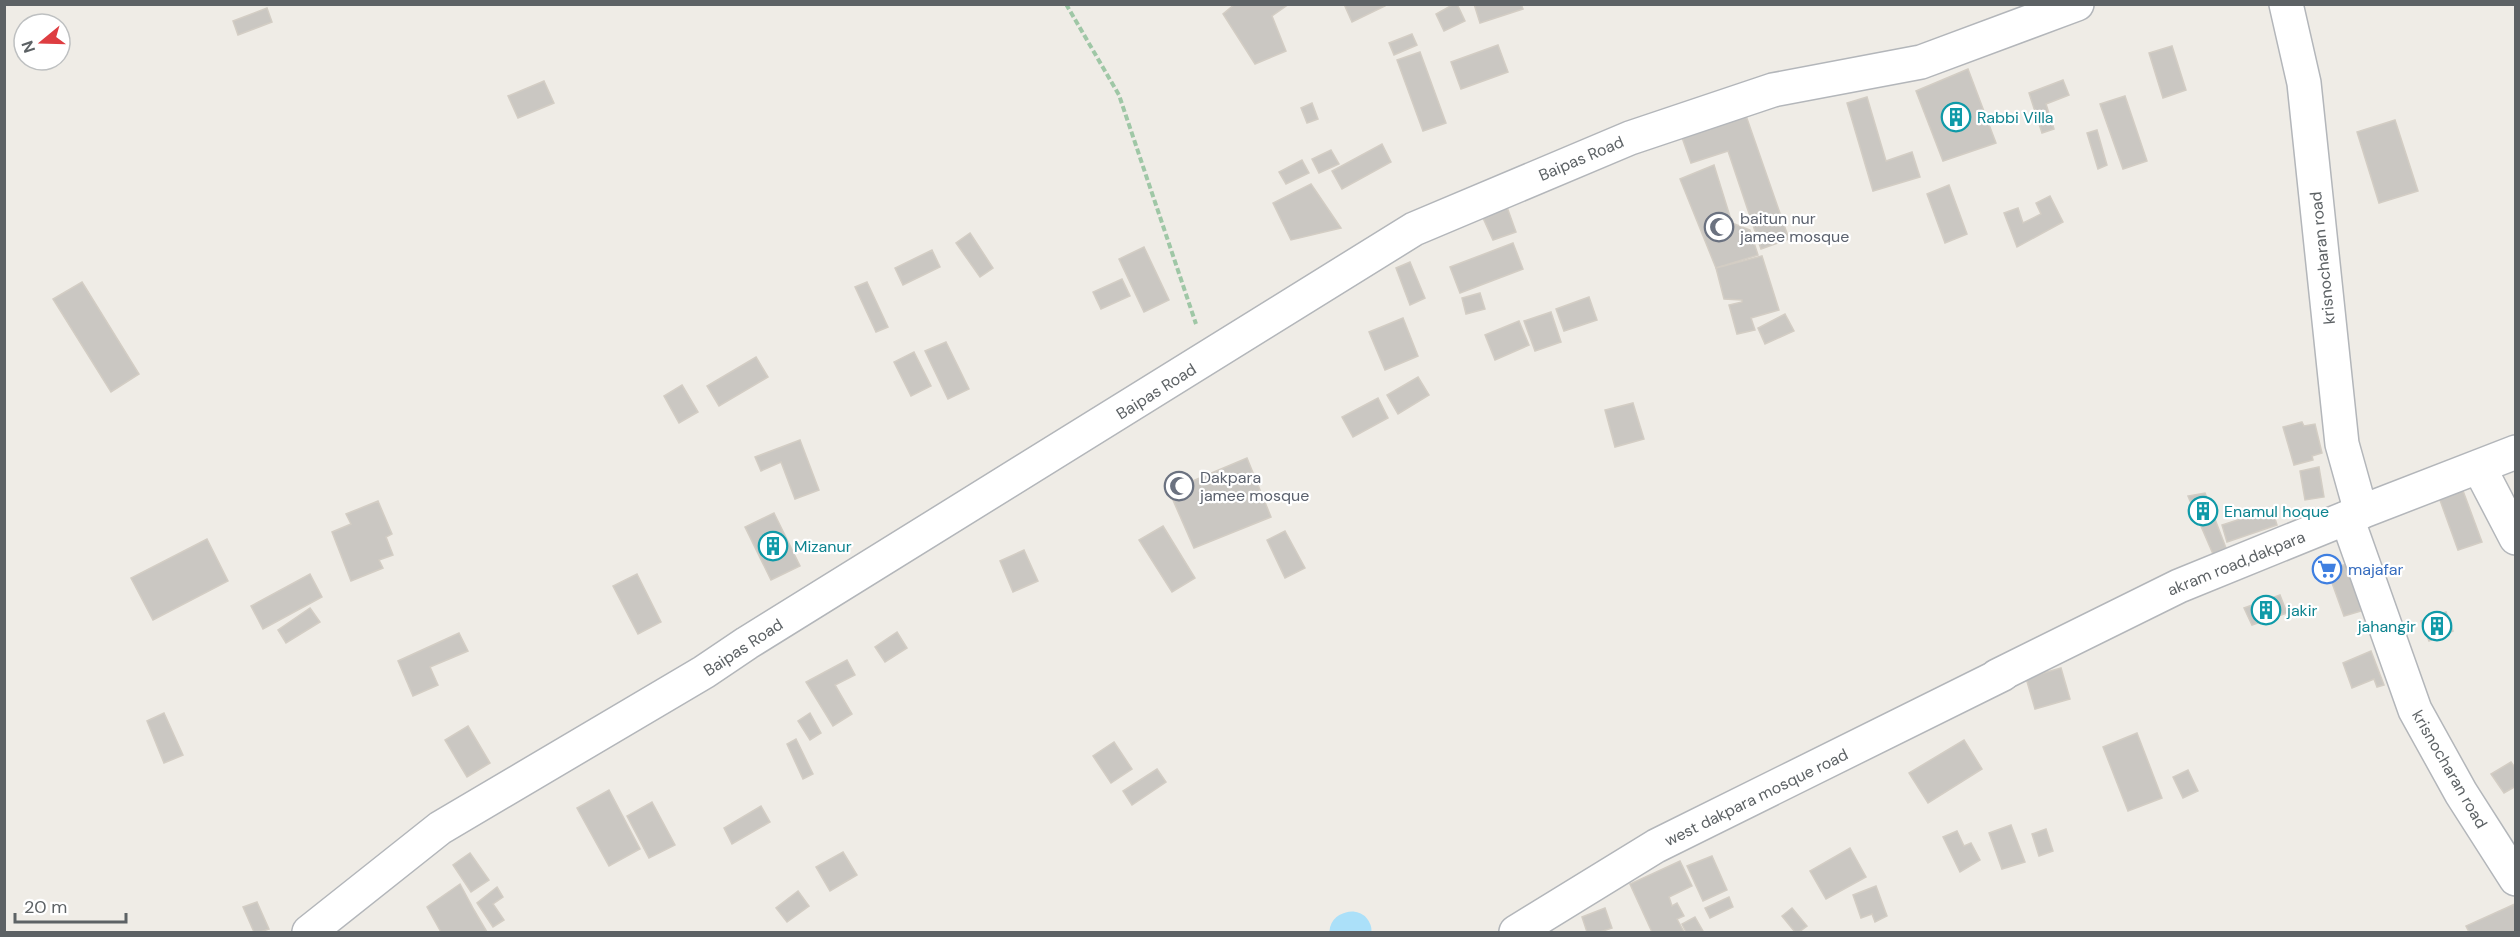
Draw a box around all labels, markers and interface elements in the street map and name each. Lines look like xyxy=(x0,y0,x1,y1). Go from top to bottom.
north arrow xyxy=(12,12,72,72)
text: N xyxy=(16,38,40,56)
building icon: Rabbi Villa xyxy=(1940,101,1972,133)
place label: Rabbi Villa xyxy=(1977,107,2054,128)
street label: Baipas Road xyxy=(1535,131,1627,186)
street label: krisnocharan road xyxy=(2305,190,2340,325)
place label: baitun nur jamee mosque xyxy=(1739,208,1849,247)
mosque icon: baitun nur jamee mosque xyxy=(1703,211,1735,243)
street label: Baipas Road xyxy=(1112,359,1200,424)
place label: Dakpara jamee mosque xyxy=(1199,467,1309,506)
mosque icon: Dakpara jamee mosque xyxy=(1163,470,1195,502)
building icon: Enamul hoque xyxy=(2187,495,2219,527)
place label: Enamul hoque xyxy=(2224,501,2329,522)
street label: akram road,dakpara xyxy=(2164,526,2308,601)
building icon: Mizanur xyxy=(757,530,789,562)
place label: Mizanur xyxy=(794,536,852,557)
supermarket icon: majafar xyxy=(2311,553,2343,585)
place label: majafar xyxy=(2348,559,2403,580)
building icon: jakir xyxy=(2250,594,2282,626)
place label: jakir xyxy=(2286,600,2317,621)
building icon: jahangir xyxy=(2421,610,2453,642)
street label: Baipas Road xyxy=(700,614,787,681)
place label: jahangir xyxy=(2357,616,2416,637)
street label: krisnocharan road xyxy=(2407,706,2492,832)
street label: west dakpara mosque road xyxy=(1661,744,1851,851)
scale bar xyxy=(15,886,126,924)
text: 20 m xyxy=(24,895,67,919)

